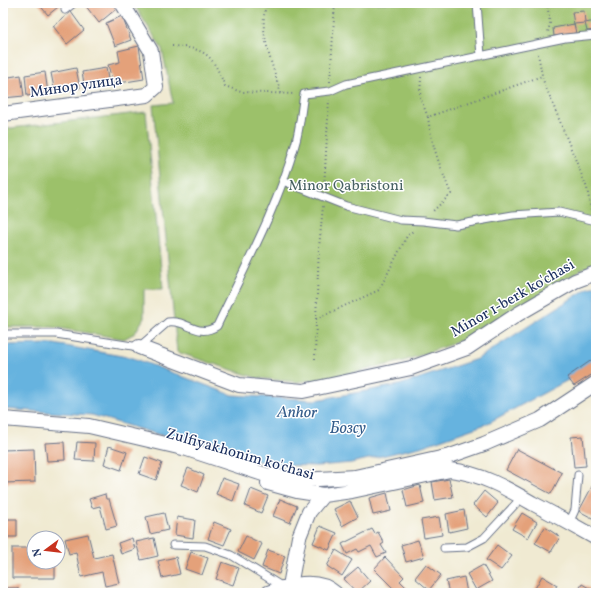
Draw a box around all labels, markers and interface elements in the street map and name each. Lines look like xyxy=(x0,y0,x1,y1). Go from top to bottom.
street label: Минор улица xyxy=(28,70,124,104)
park label: Minor Qabristoni xyxy=(288,176,404,197)
street label: Minor 1-berk ko'chasi xyxy=(447,255,579,343)
water label: Anhor xyxy=(276,402,318,424)
water label: Бозсу xyxy=(330,418,366,440)
street label: Zulfiyakhonim ko'chasi xyxy=(163,424,317,486)
north arrow xyxy=(26,530,66,570)
text: N xyxy=(30,546,46,558)

